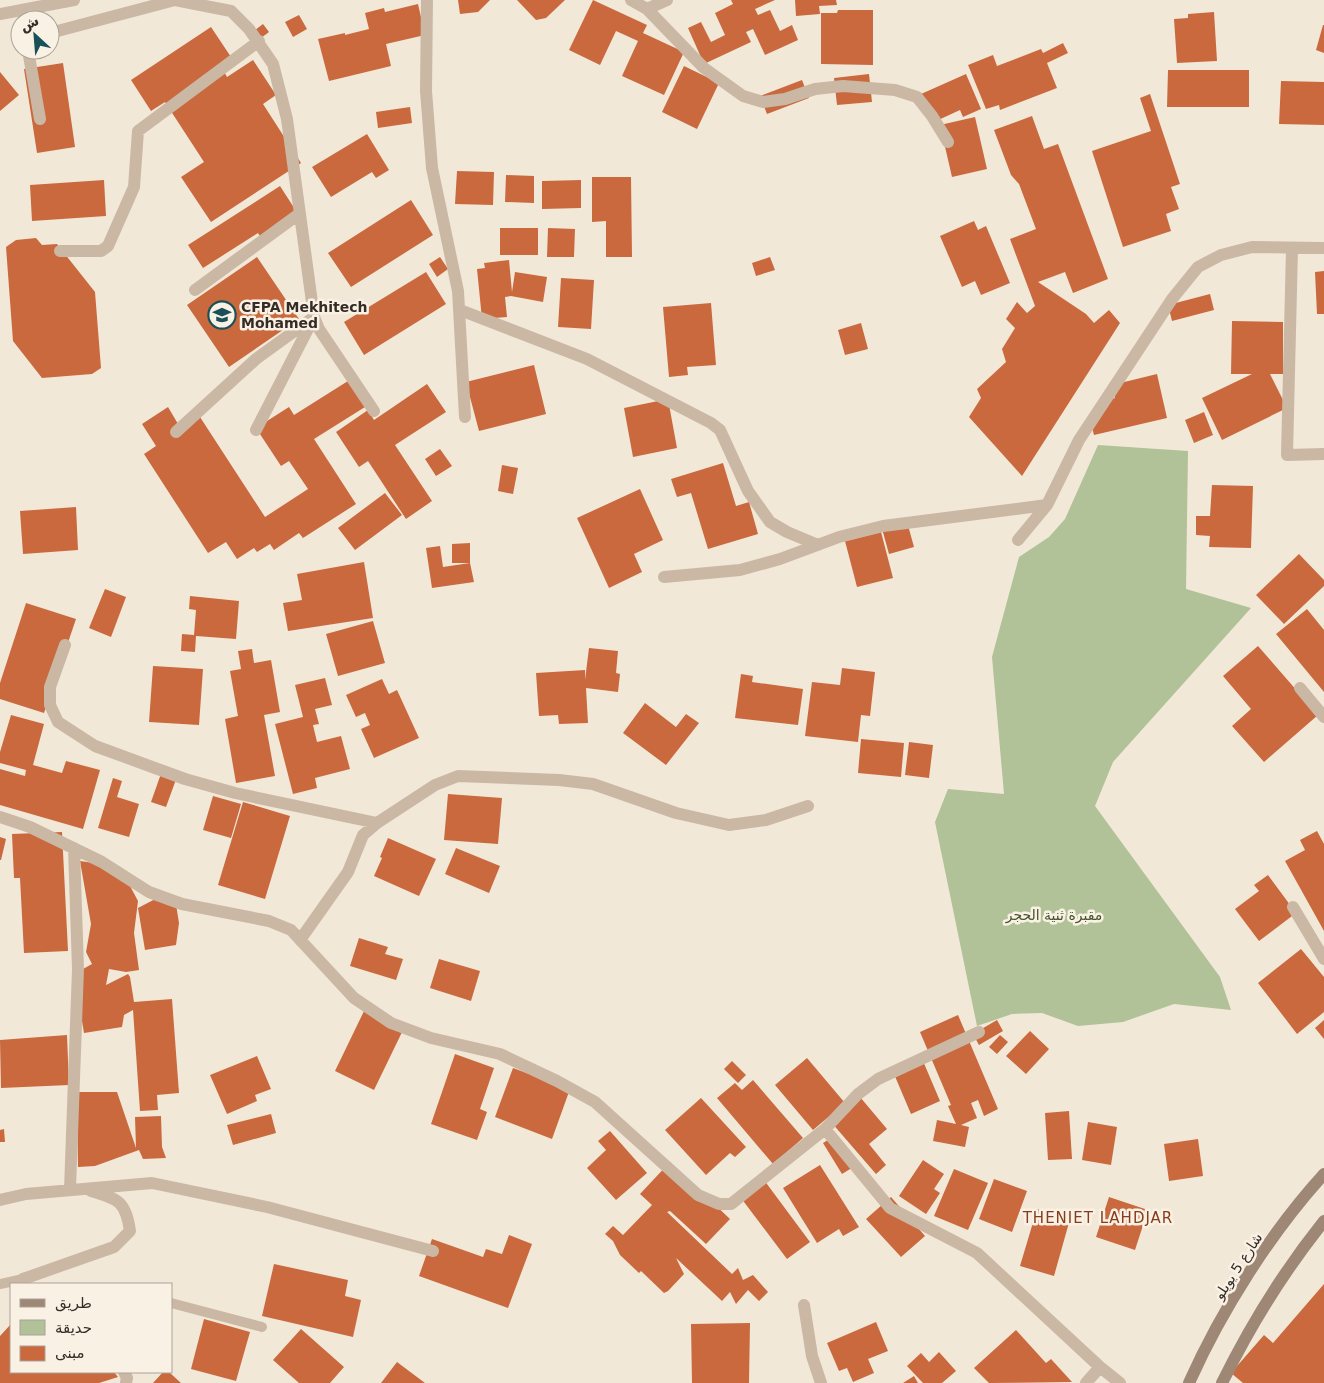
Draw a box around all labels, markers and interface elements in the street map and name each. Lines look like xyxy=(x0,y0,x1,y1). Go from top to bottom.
north arrow xyxy=(10,10,60,60)
text: ش xyxy=(17,12,41,35)
place label: CFPA Mekhitech Mohamed xyxy=(241,299,367,331)
school or university icon: CFPA Mekhitech Mohamed xyxy=(207,300,237,330)
park label: مقبرة ثنية الحجر xyxy=(1005,907,1102,924)
district label: THENIET LAHDJAR xyxy=(1022,1209,1173,1227)
street label: شارع 5 يويلو xyxy=(1210,1230,1266,1304)
legend xyxy=(10,1283,172,1373)
text: طريق xyxy=(55,1294,92,1312)
text: حديقة xyxy=(55,1319,92,1337)
text: مبنى xyxy=(55,1344,85,1362)

